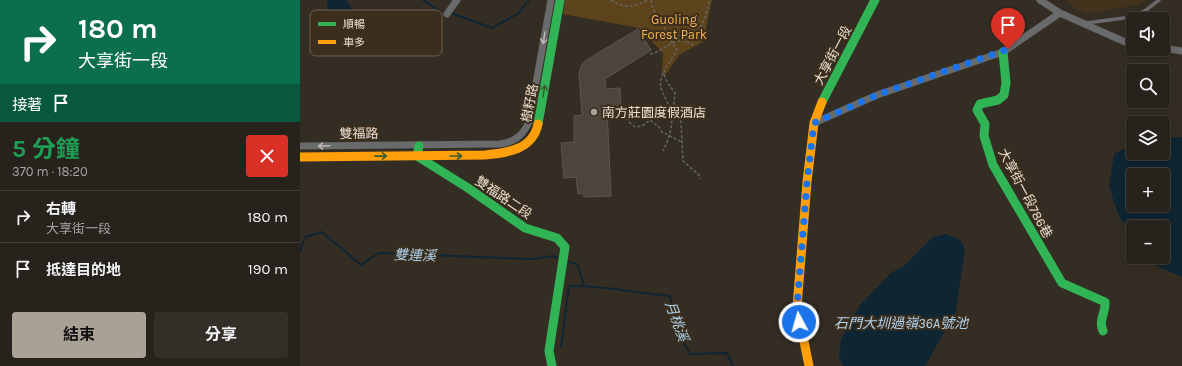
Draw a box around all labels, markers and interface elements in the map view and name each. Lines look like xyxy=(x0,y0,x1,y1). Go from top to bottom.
pin xyxy=(991,8,1025,49)
legend xyxy=(310,10,442,56)
text: 180 m xyxy=(78,12,157,45)
park label: Guoling Forest Park xyxy=(641,12,707,42)
map controls xyxy=(1126,12,1170,264)
button: sound xyxy=(1126,12,1170,56)
icon: arrive xyxy=(997,14,1019,36)
icon: right xyxy=(12,16,64,68)
text: 順暢 xyxy=(343,18,365,31)
street label: 大享街一段 xyxy=(811,23,854,87)
one-way arrow xyxy=(539,31,547,44)
text: 車多 xyxy=(343,36,365,49)
text: 大享街一段 xyxy=(78,50,168,72)
button: search xyxy=(1126,64,1170,108)
street label: 樹籽路 xyxy=(518,83,541,124)
one-way arrow xyxy=(540,85,548,98)
icon: arrive xyxy=(50,92,72,114)
text: 接著 xyxy=(12,96,42,114)
place label: 南方莊園度假酒店 xyxy=(602,105,706,120)
marker: 南方莊園度假酒店 xyxy=(589,107,599,117)
button: layers xyxy=(1126,116,1170,160)
street label: 雙福路 xyxy=(339,126,379,141)
text: 5 分鐘 xyxy=(12,135,80,163)
button: close xyxy=(246,135,288,177)
one-way arrow xyxy=(318,142,331,150)
street label: 大享街一段786巷 xyxy=(996,146,1056,241)
one-way arrow xyxy=(374,152,387,160)
one-way arrow xyxy=(449,152,462,159)
text: 370 m · 18:20 xyxy=(12,164,88,179)
button: + xyxy=(1126,168,1170,212)
street label: 雙福路二段 xyxy=(473,173,535,222)
text: 右轉 xyxy=(46,200,76,218)
icon: right xyxy=(12,206,34,228)
text: 180 m xyxy=(247,208,288,226)
button: − xyxy=(1126,220,1170,264)
text: 大享街一段 xyxy=(46,221,111,236)
water label: 雙連溪 xyxy=(394,246,438,265)
icon: arrive xyxy=(12,258,34,280)
text: 190 m xyxy=(248,260,288,278)
text: 抵達目的地 xyxy=(46,261,121,279)
water label: 月桃溪 xyxy=(661,299,692,346)
position arrow xyxy=(778,301,820,343)
button: 結束 xyxy=(12,312,146,358)
button: 分享 xyxy=(154,312,288,358)
water label: 石門大圳過嶺36A號池 xyxy=(834,315,970,332)

